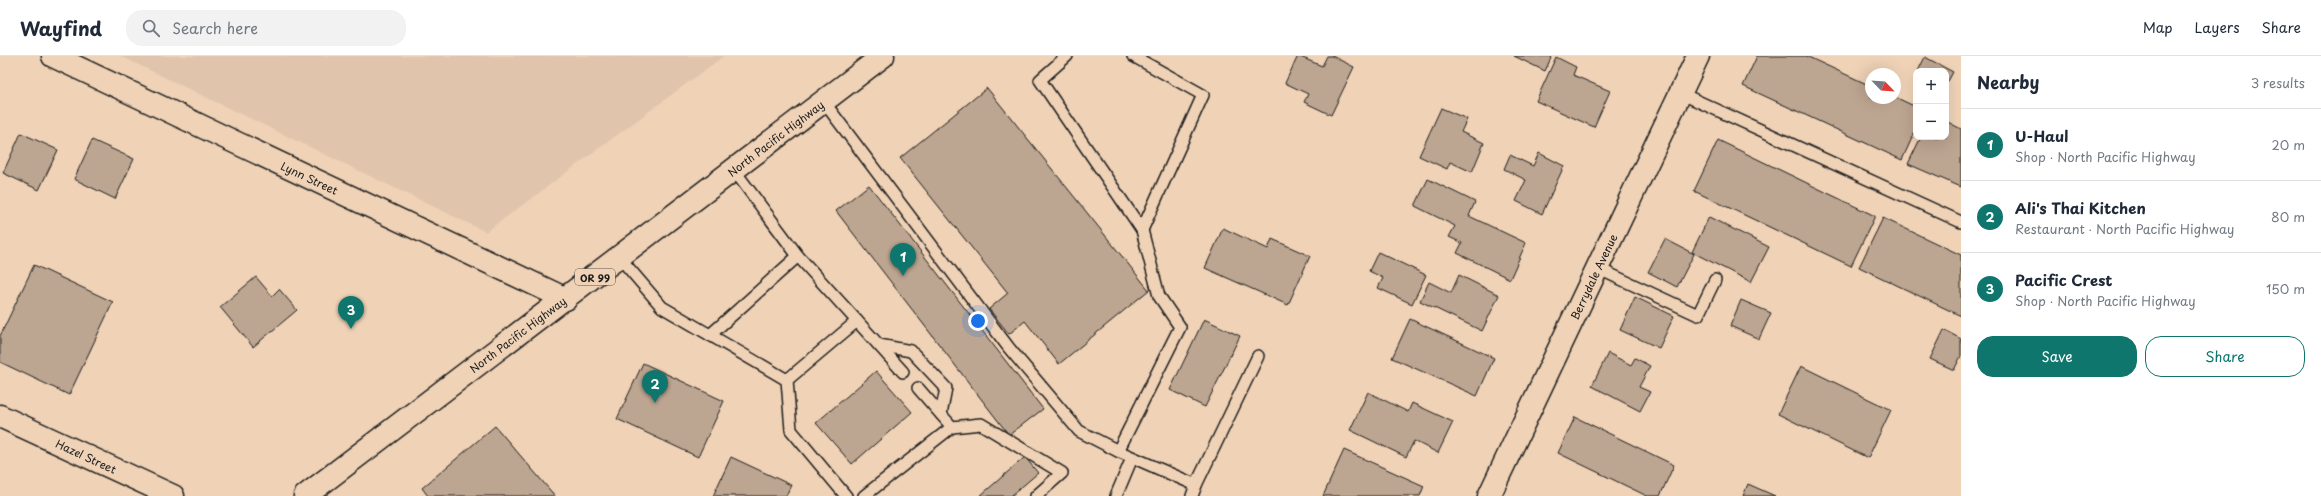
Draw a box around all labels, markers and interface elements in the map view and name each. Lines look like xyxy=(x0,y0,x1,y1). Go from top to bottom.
search box xyxy=(126,10,406,46)
text: Wayfind xyxy=(20,14,102,42)
text: Search here xyxy=(172,16,258,39)
icon: search xyxy=(140,17,162,39)
text: Map xyxy=(2143,17,2173,38)
text: Layers xyxy=(2195,17,2240,38)
text: Share xyxy=(2262,17,2301,38)
north arrow xyxy=(1865,68,1901,104)
map controls xyxy=(1913,68,1949,140)
button: + xyxy=(1913,68,1949,104)
text: Nearby xyxy=(1977,69,2039,95)
text: 3 results xyxy=(2251,73,2305,92)
street label: North Pacific Highway xyxy=(723,96,827,180)
button: − xyxy=(1913,104,1949,140)
text: U-Haul xyxy=(2015,124,2068,147)
text: 1 xyxy=(1987,135,1993,154)
text: 20 m xyxy=(2271,135,2305,154)
text: Shop · North Pacific Highway xyxy=(2015,147,2196,166)
street label: Lynn Street xyxy=(278,157,342,199)
text: Ali's Thai Kitchen xyxy=(2015,196,2146,219)
text: 2 xyxy=(1985,207,1995,226)
text: 80 m xyxy=(2271,207,2305,226)
text: Restaurant · North Pacific Highway xyxy=(2015,219,2234,238)
street label: Berrydale Avenue xyxy=(1566,231,1621,322)
pin: 1 xyxy=(890,243,916,276)
text: Pacific Crest xyxy=(2015,268,2112,291)
road number: OR 99 xyxy=(575,269,615,285)
text: 3 xyxy=(1986,279,1994,298)
text: 150 m xyxy=(2266,279,2305,298)
text: Shop · North Pacific Highway xyxy=(2015,291,2196,310)
street label: North Pacific Highway xyxy=(466,292,569,377)
pin: 3 xyxy=(338,296,364,329)
your location xyxy=(968,311,988,331)
button: Save xyxy=(1977,336,2137,377)
button: Share xyxy=(2145,336,2305,377)
pin: 2 xyxy=(642,370,668,403)
street label: Hazel Street xyxy=(53,434,120,477)

